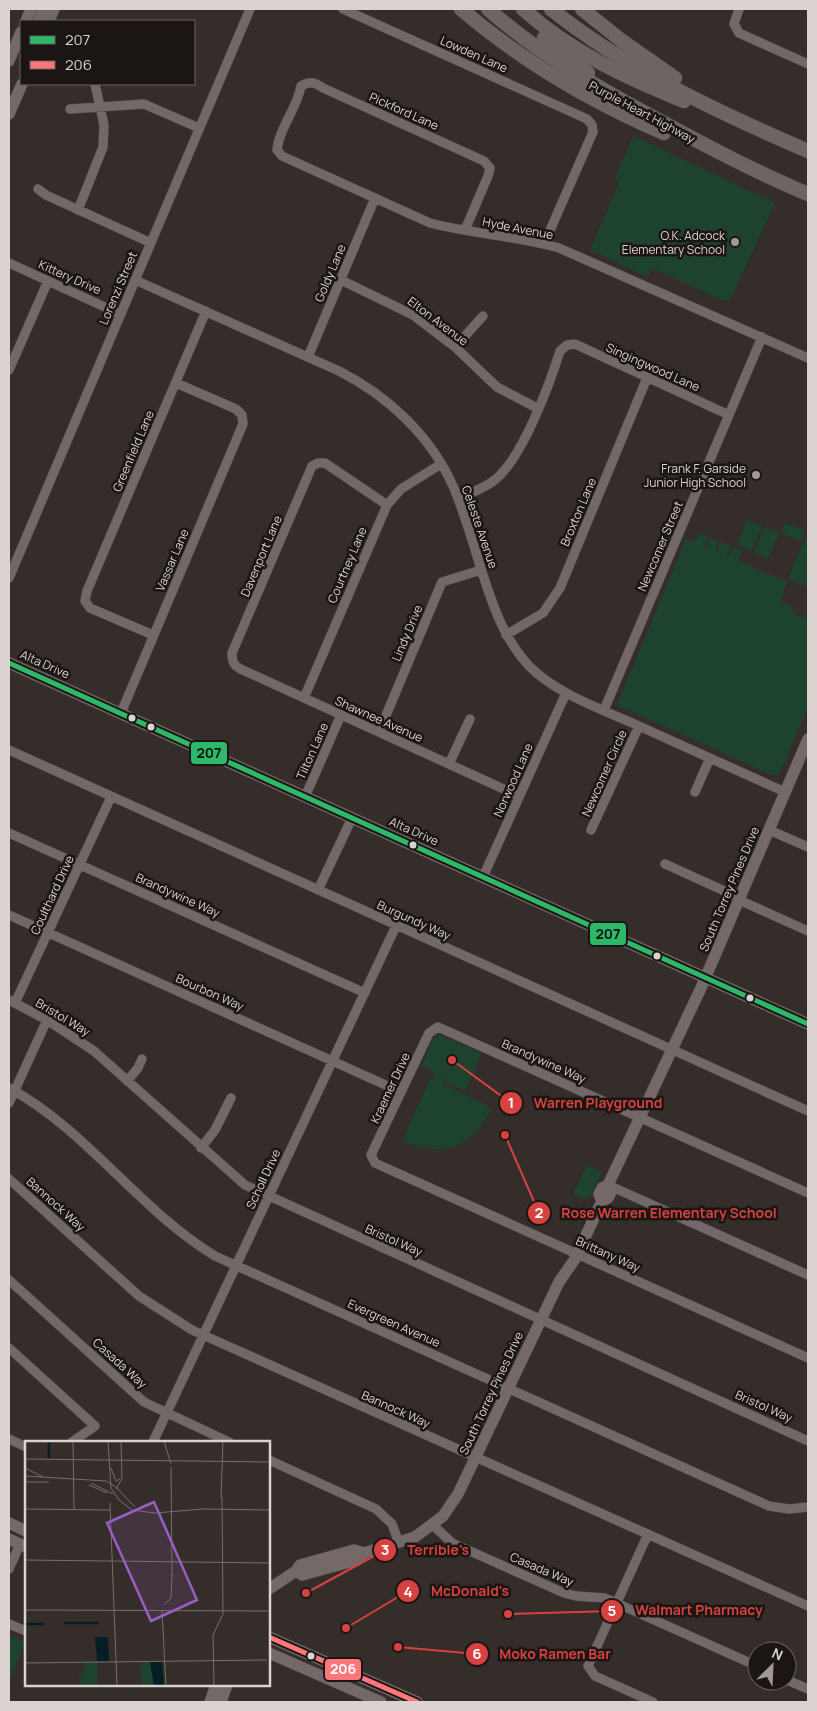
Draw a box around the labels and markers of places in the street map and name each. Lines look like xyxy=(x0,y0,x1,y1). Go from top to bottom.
place label: O.K. Adcock Elementary School xyxy=(622,227,726,258)
marker: O.K. Adcock Elementary School xyxy=(729,236,741,248)
place label: Frank F. Garside Junior High School xyxy=(644,460,746,491)
marker: Frank F. Garside Junior High School xyxy=(750,469,762,481)
unlabelled marker xyxy=(127,713,137,723)
unlabelled marker xyxy=(146,722,156,732)
unlabelled marker xyxy=(408,840,418,850)
unlabelled marker xyxy=(652,951,662,961)
unlabelled marker xyxy=(745,993,755,1003)
callout: Warren Playground xyxy=(499,1089,672,1118)
callout: Rose Warren Elementary School xyxy=(526,1199,787,1228)
callout: Terrible's xyxy=(372,1535,479,1564)
callout: McDonald's xyxy=(396,1577,519,1606)
callout: Walmart Pharmacy xyxy=(600,1596,772,1625)
callout: Moko Ramen Bar xyxy=(464,1639,621,1668)
unlabelled marker xyxy=(306,1651,316,1661)

